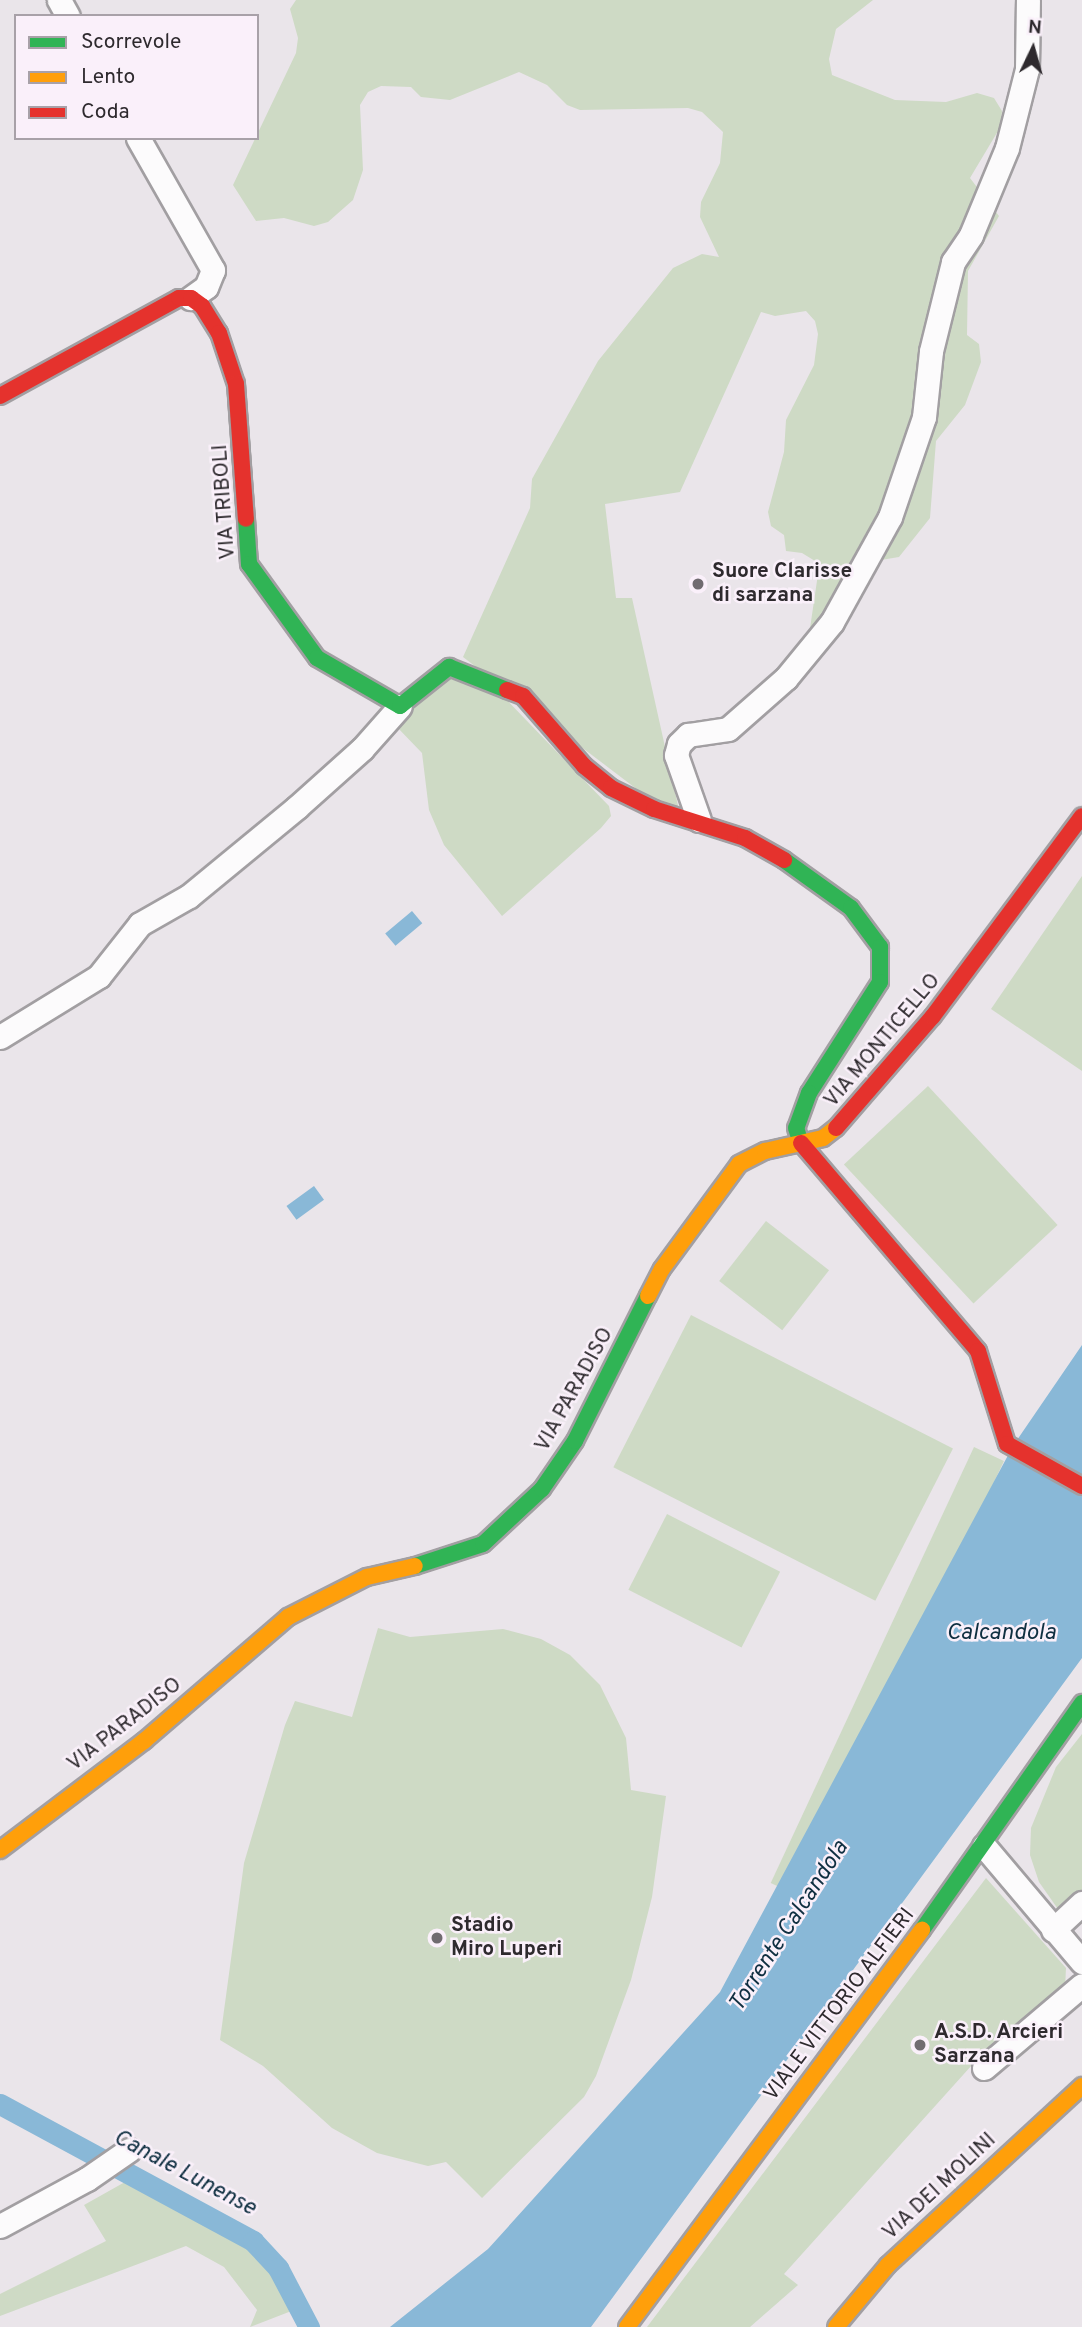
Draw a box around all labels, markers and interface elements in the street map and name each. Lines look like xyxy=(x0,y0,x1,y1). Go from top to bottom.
legend xyxy=(14,14,259,140)
north arrow xyxy=(998,14,1068,84)
text: N xyxy=(1027,16,1043,41)
text: Scorrevole xyxy=(81,29,181,56)
text: Lento xyxy=(81,64,135,91)
text: Coda xyxy=(81,99,130,126)
street label: VIA TRIBOLI xyxy=(208,443,242,561)
place label: Suore Clarisse di sarzana xyxy=(712,559,852,609)
marker: Suore Clarisse di sarzana xyxy=(690,576,706,592)
street label: VIA MONTICELLO xyxy=(819,969,947,1113)
street label: VIA PARADISO xyxy=(530,1323,620,1457)
water label: Calcandola xyxy=(946,1620,1056,1648)
street label: VIA PARADISO xyxy=(63,1672,187,1778)
water label: Torrente Calcandola xyxy=(724,1836,856,2018)
street label: VIALE VITTORIO ALFIERI xyxy=(759,1903,921,2107)
place label: Stadio Miro Luperi xyxy=(451,1913,562,1963)
marker: Stadio Miro Luperi xyxy=(429,1930,445,1946)
place label: A.S.D. Arcieri Sarzana xyxy=(934,2020,1064,2070)
marker: A.S.D. Arcieri Sarzana xyxy=(912,2037,928,2053)
water label: Canale Lunense xyxy=(108,2125,260,2223)
street label: VIA DEI MOLINI xyxy=(878,2128,1002,2246)

